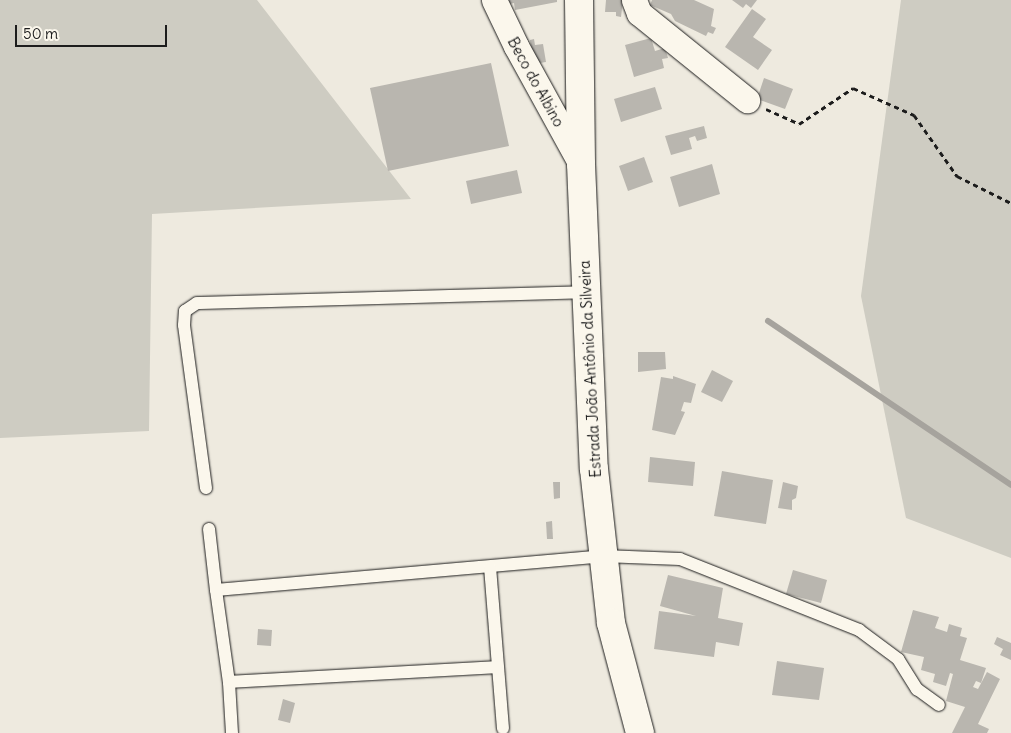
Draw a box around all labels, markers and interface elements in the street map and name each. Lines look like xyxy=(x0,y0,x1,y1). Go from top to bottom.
scale bar xyxy=(18,15,170,47)
text: 50 m xyxy=(23,24,58,43)
street label: Beco do Albino xyxy=(504,34,568,130)
street label: Estrada João Antônio da Silveira xyxy=(575,260,605,478)

